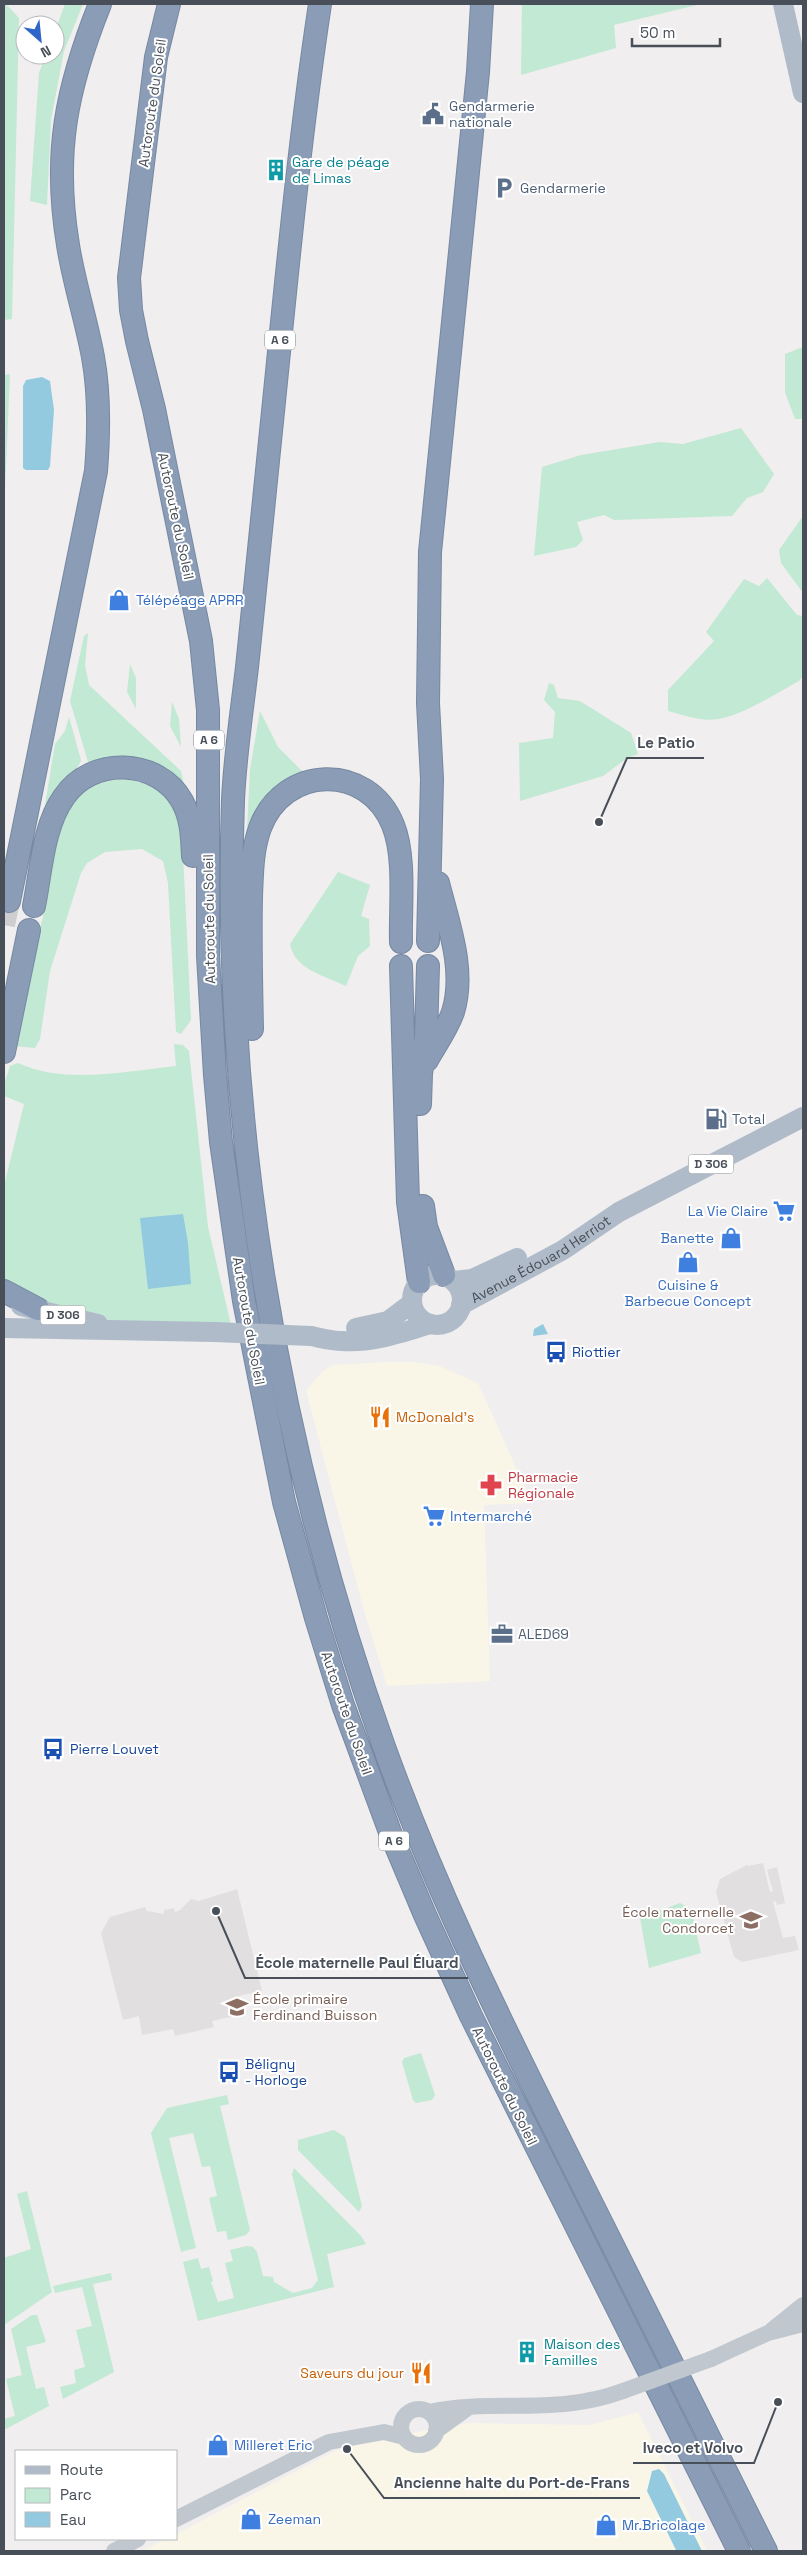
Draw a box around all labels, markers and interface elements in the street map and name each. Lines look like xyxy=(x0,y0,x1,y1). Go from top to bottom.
north arrow xyxy=(15,15,65,65)
scale bar xyxy=(632,15,720,47)
text: 50 m xyxy=(640,23,675,42)
street label: Autoroute du Soleil xyxy=(134,38,170,168)
text: N xyxy=(38,41,54,62)
place label: Gendarmerie nationale xyxy=(449,97,535,131)
public building icon: Gendarmerie nationale xyxy=(420,101,446,127)
place label: Gare de péage de Limas xyxy=(292,153,390,187)
building icon: Gare de péage de Limas xyxy=(263,157,289,183)
parking icon: Gendarmerie xyxy=(491,175,517,201)
place label: Gendarmerie xyxy=(520,179,606,197)
road number: A 6 xyxy=(265,330,295,350)
street label: Autoroute du Soleil xyxy=(154,451,198,581)
shop icon: Télépéage APRR xyxy=(106,587,132,613)
place label: Télépéage APRR xyxy=(136,591,244,609)
callout: Le Patio xyxy=(627,728,704,758)
road number: A 6 xyxy=(194,730,224,750)
text: Le Patio xyxy=(637,733,695,752)
street label: Autoroute du Soleil xyxy=(199,854,219,984)
fuel station icon: Total xyxy=(703,1106,729,1132)
place label: Total xyxy=(732,1110,765,1128)
road number: D 306 xyxy=(688,1154,734,1174)
supermarket icon: La Vie Claire xyxy=(771,1198,797,1224)
place label: La Vie Claire xyxy=(688,1202,768,1220)
street label: Avenue Édouard Herriot xyxy=(468,1211,614,1307)
shop icon: Banette xyxy=(718,1225,744,1251)
place label: Banette xyxy=(661,1229,714,1247)
shop icon: Cuisine & Barbecue Concept xyxy=(675,1249,701,1275)
street label: Autoroute du Soleil xyxy=(229,1256,269,1386)
place label: Cuisine & Barbecue Concept xyxy=(625,1276,751,1310)
road number: D 306 xyxy=(40,1306,86,1324)
bus stop icon: Riottier xyxy=(543,1339,569,1365)
place label: Riottier xyxy=(572,1343,621,1361)
restaurant icon: McDonald's xyxy=(367,1404,393,1430)
place label: McDonald's xyxy=(396,1408,474,1426)
place label: Pharmacie Régionale xyxy=(508,1468,578,1502)
pharmacy icon: Pharmacie Régionale xyxy=(478,1472,504,1498)
supermarket icon: Intermarché xyxy=(421,1503,447,1529)
place label: Intermarché xyxy=(450,1507,532,1525)
office icon: ALED69 xyxy=(489,1621,515,1647)
place label: ALED69 xyxy=(518,1625,569,1643)
street label: Autoroute du Soleil xyxy=(317,1649,377,1777)
bus stop icon: Pierre Louvet xyxy=(40,1736,66,1762)
place label: Pierre Louvet xyxy=(70,1740,159,1758)
road number: A 6 xyxy=(379,1832,409,1850)
place label: École maternelle Condorcet xyxy=(622,1903,734,1937)
school or university icon: École maternelle Condorcet xyxy=(738,1907,764,1933)
callout: École maternelle Paul Éluard xyxy=(245,1948,468,1978)
text: École maternelle Paul Éluard xyxy=(255,1953,459,1972)
place label: École primaire Ferdinand Buisson xyxy=(253,1990,377,2024)
school or university icon: École primaire Ferdinand Buisson xyxy=(224,1994,250,2020)
street label: Autoroute du Soleil xyxy=(469,2024,541,2148)
place label: Béligny - Horloge xyxy=(245,2055,307,2089)
bus stop icon: Béligny - Horloge xyxy=(216,2059,242,2085)
place label: Maison des Familles xyxy=(544,2335,620,2369)
building icon: Maison des Familles xyxy=(514,2339,540,2365)
restaurant icon: Saveurs du jour xyxy=(408,2360,434,2386)
place label: Saveurs du jour xyxy=(300,2364,404,2382)
shop icon: Milleret Eric xyxy=(205,2432,231,2458)
callout: Iveco et Volvo xyxy=(633,2433,754,2463)
place label: Milleret Eric xyxy=(234,2436,313,2454)
text: Iveco et Volvo xyxy=(643,2438,743,2457)
legend xyxy=(15,2450,178,2540)
text: Route xyxy=(60,2460,104,2479)
callout: Ancienne halte du Port-de-Frans xyxy=(384,2468,640,2498)
text: Ancienne halte du Port-de-Frans xyxy=(394,2473,630,2492)
text: Parc xyxy=(60,2485,92,2504)
shop icon: Zeeman xyxy=(238,2506,264,2532)
text: Eau xyxy=(60,2510,86,2529)
place label: Zeeman xyxy=(268,2510,321,2528)
shop icon: Mr.Bricolage xyxy=(593,2512,619,2538)
place label: Mr.Bricolage xyxy=(622,2516,706,2534)

